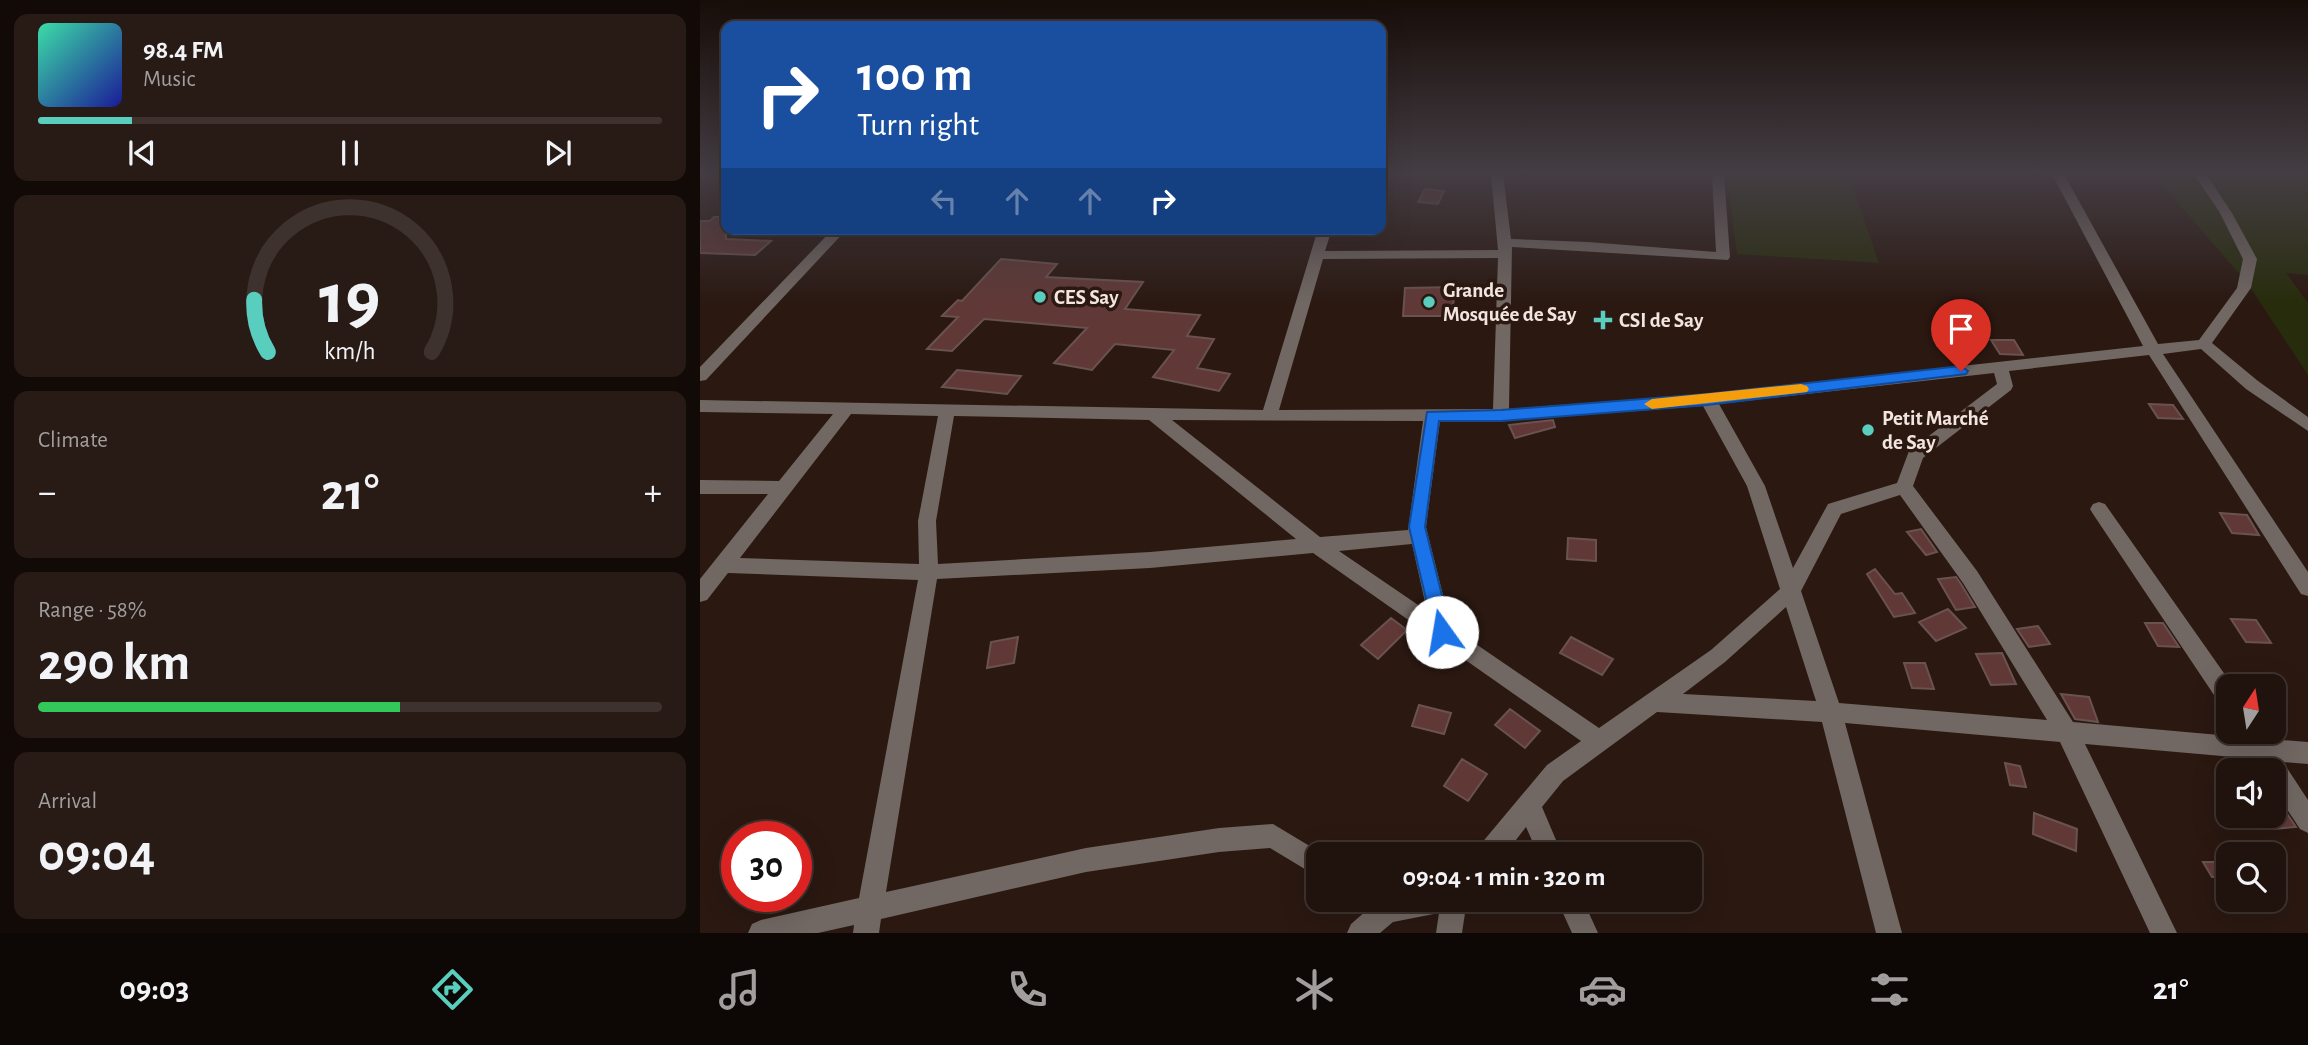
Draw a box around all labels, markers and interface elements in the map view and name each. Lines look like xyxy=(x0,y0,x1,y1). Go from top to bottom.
text: 98.4 FM xyxy=(143,37,224,63)
icon: right xyxy=(742,49,833,140)
text: 100 m xyxy=(857,51,973,100)
text: Music xyxy=(143,68,195,91)
text: Turn right xyxy=(857,109,979,141)
icon: previous xyxy=(123,134,161,172)
icon: pause xyxy=(331,134,369,172)
icon: next xyxy=(539,134,577,172)
icon: left xyxy=(925,182,963,220)
icon: ahead xyxy=(998,182,1036,220)
icon: ahead xyxy=(1071,182,1109,220)
icon: right xyxy=(1144,182,1182,220)
text: 19 xyxy=(319,264,381,337)
place label: Grande Mosquée de Say xyxy=(1443,280,1577,325)
place label: CES Say xyxy=(1054,287,1119,308)
marker: CES Say xyxy=(1032,289,1048,305)
marker: Grande Mosquée de Say xyxy=(1421,294,1437,310)
pin xyxy=(1931,299,1991,371)
marker: CSI de Say xyxy=(1593,310,1613,330)
place label: CSI de Say xyxy=(1619,310,1704,331)
icon: arrive xyxy=(1942,310,1980,348)
text: km/h xyxy=(324,339,376,364)
place label: Petit Marché de Say xyxy=(1882,408,1989,453)
marker: Petit Marché de Say xyxy=(1860,422,1876,438)
text: Climate xyxy=(38,429,108,452)
text: 21° xyxy=(321,467,379,519)
text: − xyxy=(38,474,56,512)
text: + xyxy=(644,474,662,512)
position arrow xyxy=(1405,595,1479,669)
text: Range · 58% xyxy=(38,599,147,622)
text: 290 km xyxy=(38,637,190,689)
north arrow xyxy=(2216,674,2286,744)
map controls xyxy=(2216,674,2286,912)
button: sound xyxy=(2216,758,2286,828)
text: Arrival xyxy=(38,790,97,813)
speed limit sign: 30 xyxy=(721,821,812,912)
text: 09:04 xyxy=(38,828,155,880)
button: search xyxy=(2216,842,2286,912)
text: 09:04 · 1 min · 320 m xyxy=(1402,864,1606,890)
icon: directions xyxy=(428,965,477,1014)
icon: music xyxy=(715,965,764,1014)
icon: phone xyxy=(1003,965,1052,1014)
icon: climate xyxy=(1290,965,1339,1014)
icon: car xyxy=(1578,965,1627,1014)
icon: filters xyxy=(1865,965,1914,1014)
text: 09:03 xyxy=(119,973,189,1005)
text: 21° xyxy=(2153,973,2189,1005)

